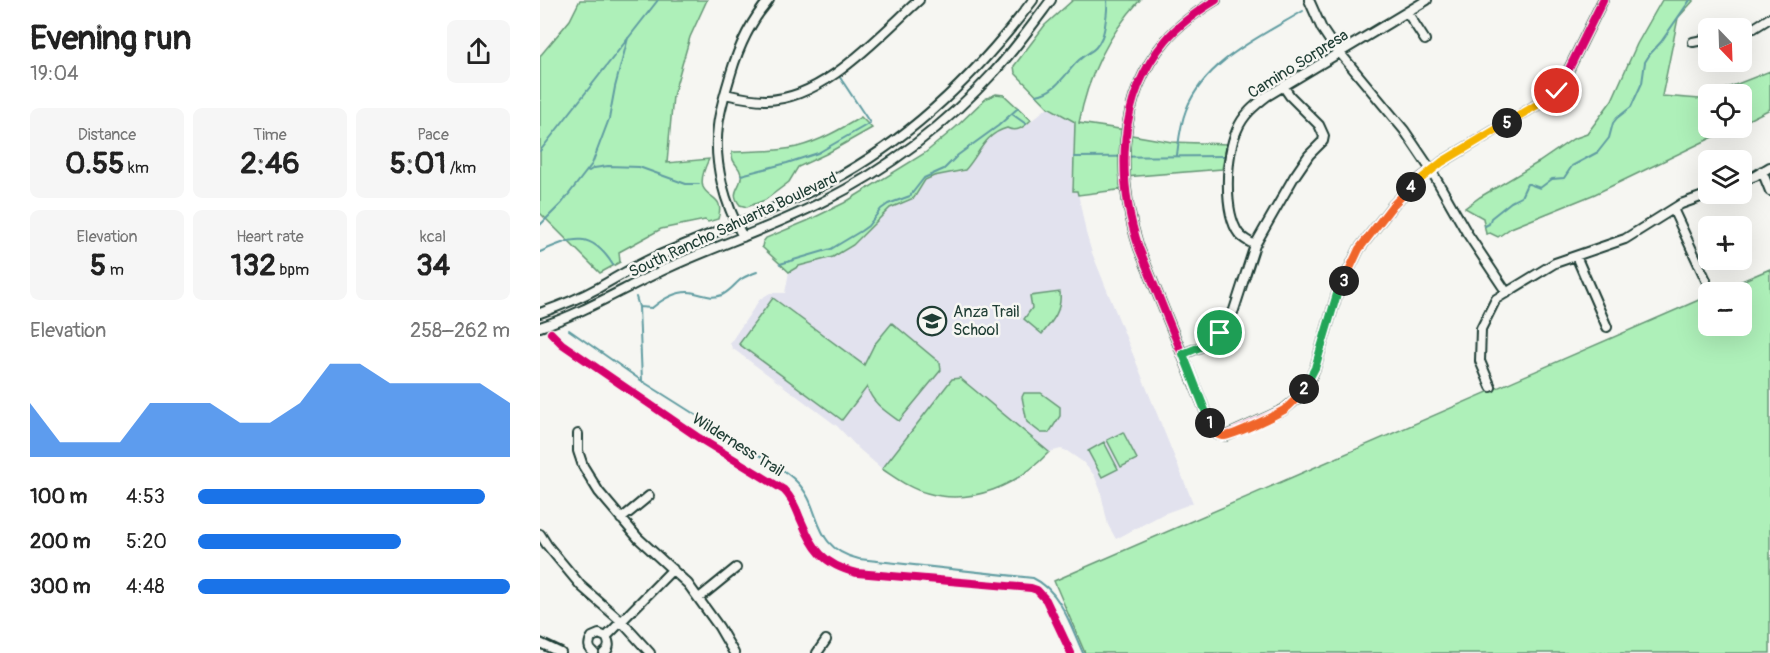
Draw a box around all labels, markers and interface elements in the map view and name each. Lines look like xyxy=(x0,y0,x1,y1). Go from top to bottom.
text: Evening run xyxy=(30,18,191,59)
north arrow xyxy=(1698,18,1752,72)
map controls xyxy=(1698,18,1752,336)
button: share xyxy=(447,20,510,83)
street label: Camino Sorpresa xyxy=(1244,25,1352,103)
text: 19:04 xyxy=(30,61,79,86)
pin xyxy=(1531,65,1582,116)
icon: check xyxy=(1540,74,1573,107)
button: locate xyxy=(1698,84,1752,138)
pin: 5 xyxy=(1492,108,1522,138)
text: 5 xyxy=(1503,113,1511,133)
text: Distance xyxy=(78,125,136,145)
text: Time xyxy=(253,125,287,145)
text: Pace xyxy=(417,125,449,145)
text: 0.55 xyxy=(65,145,125,182)
text: 2:46 xyxy=(240,145,300,182)
text: 5:01 xyxy=(390,145,446,182)
button: layers xyxy=(1698,150,1752,204)
text: km xyxy=(125,158,149,178)
text: /km xyxy=(446,158,476,178)
street label: South Rancho Sahuarita Boulevard xyxy=(626,168,840,282)
pin: 4 xyxy=(1396,172,1426,202)
text: 4 xyxy=(1406,177,1416,197)
button: + xyxy=(1698,216,1752,270)
text: Elevation xyxy=(77,227,137,247)
text: Heart rate xyxy=(236,227,304,247)
text: kcal xyxy=(420,227,446,247)
text: 5 xyxy=(90,247,106,284)
text: 132 xyxy=(231,247,276,284)
text: 34 xyxy=(416,247,450,284)
text: m xyxy=(106,260,124,280)
text: bpm xyxy=(276,260,309,280)
pin: 3 xyxy=(1329,266,1359,296)
text: 3 xyxy=(1340,271,1348,291)
button: − xyxy=(1698,282,1752,336)
place label: Anza Trail School xyxy=(953,302,1020,340)
school or university icon: Anza Trail School xyxy=(916,305,948,337)
pin xyxy=(1194,307,1245,358)
icon: arrive xyxy=(1203,316,1236,349)
text: Elevation xyxy=(30,318,106,343)
text: 258–262 m xyxy=(410,318,510,343)
pin: 2 xyxy=(1289,374,1319,404)
text: 2 xyxy=(1300,379,1308,399)
pin: 1 xyxy=(1195,408,1225,438)
street label: Wilderness Trail xyxy=(688,409,788,481)
text: 1 xyxy=(1207,413,1213,433)
text: 100 m xyxy=(30,484,87,509)
text: 4:53 xyxy=(126,484,165,509)
text: 200 m xyxy=(30,529,91,554)
text: 5:20 xyxy=(126,529,167,554)
text: 300 m xyxy=(30,574,91,599)
text: 4:48 xyxy=(126,574,165,599)

